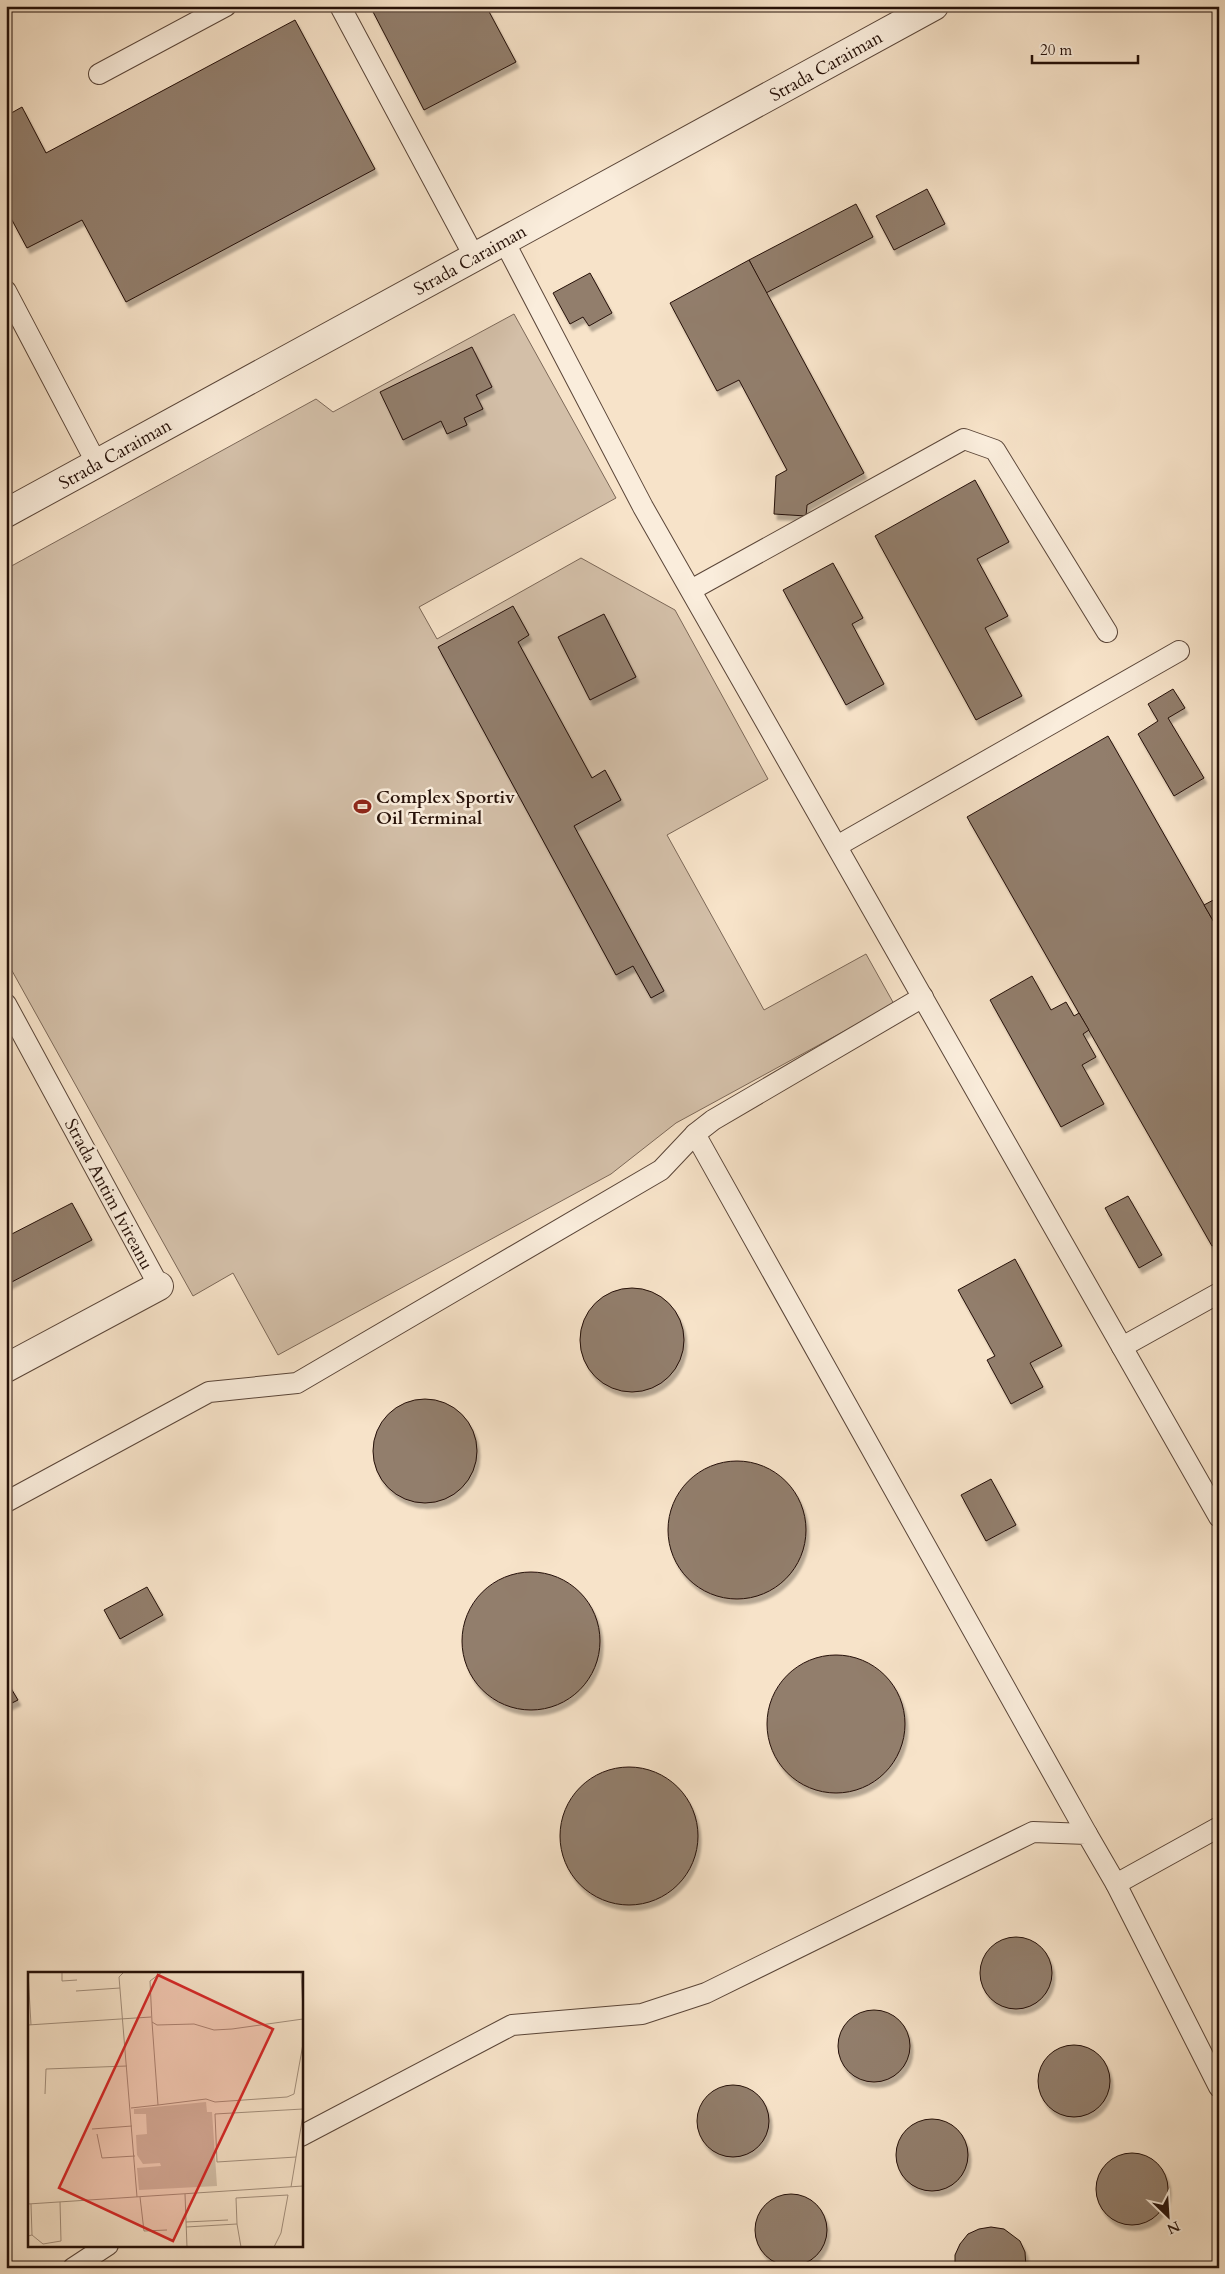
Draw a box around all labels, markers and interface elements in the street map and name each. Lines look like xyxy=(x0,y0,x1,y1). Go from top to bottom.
street label: Strada Caraiman xyxy=(765,25,888,108)
scale bar xyxy=(1032,32,1139,64)
text: 20 m xyxy=(1040,40,1072,60)
street label: Strada Caraiman xyxy=(409,219,532,302)
street label: Strada Caraiman xyxy=(54,413,177,496)
place label: Complex Sportiv Oil Terminal xyxy=(376,785,515,831)
sports icon: Complex Sportiv Oil Terminal xyxy=(352,797,372,817)
street label: Strada Antim Ivireanu xyxy=(58,1114,159,1274)
inset map xyxy=(28,1972,302,2246)
north arrow xyxy=(1142,2192,1192,2242)
text: N xyxy=(1164,2216,1183,2239)

